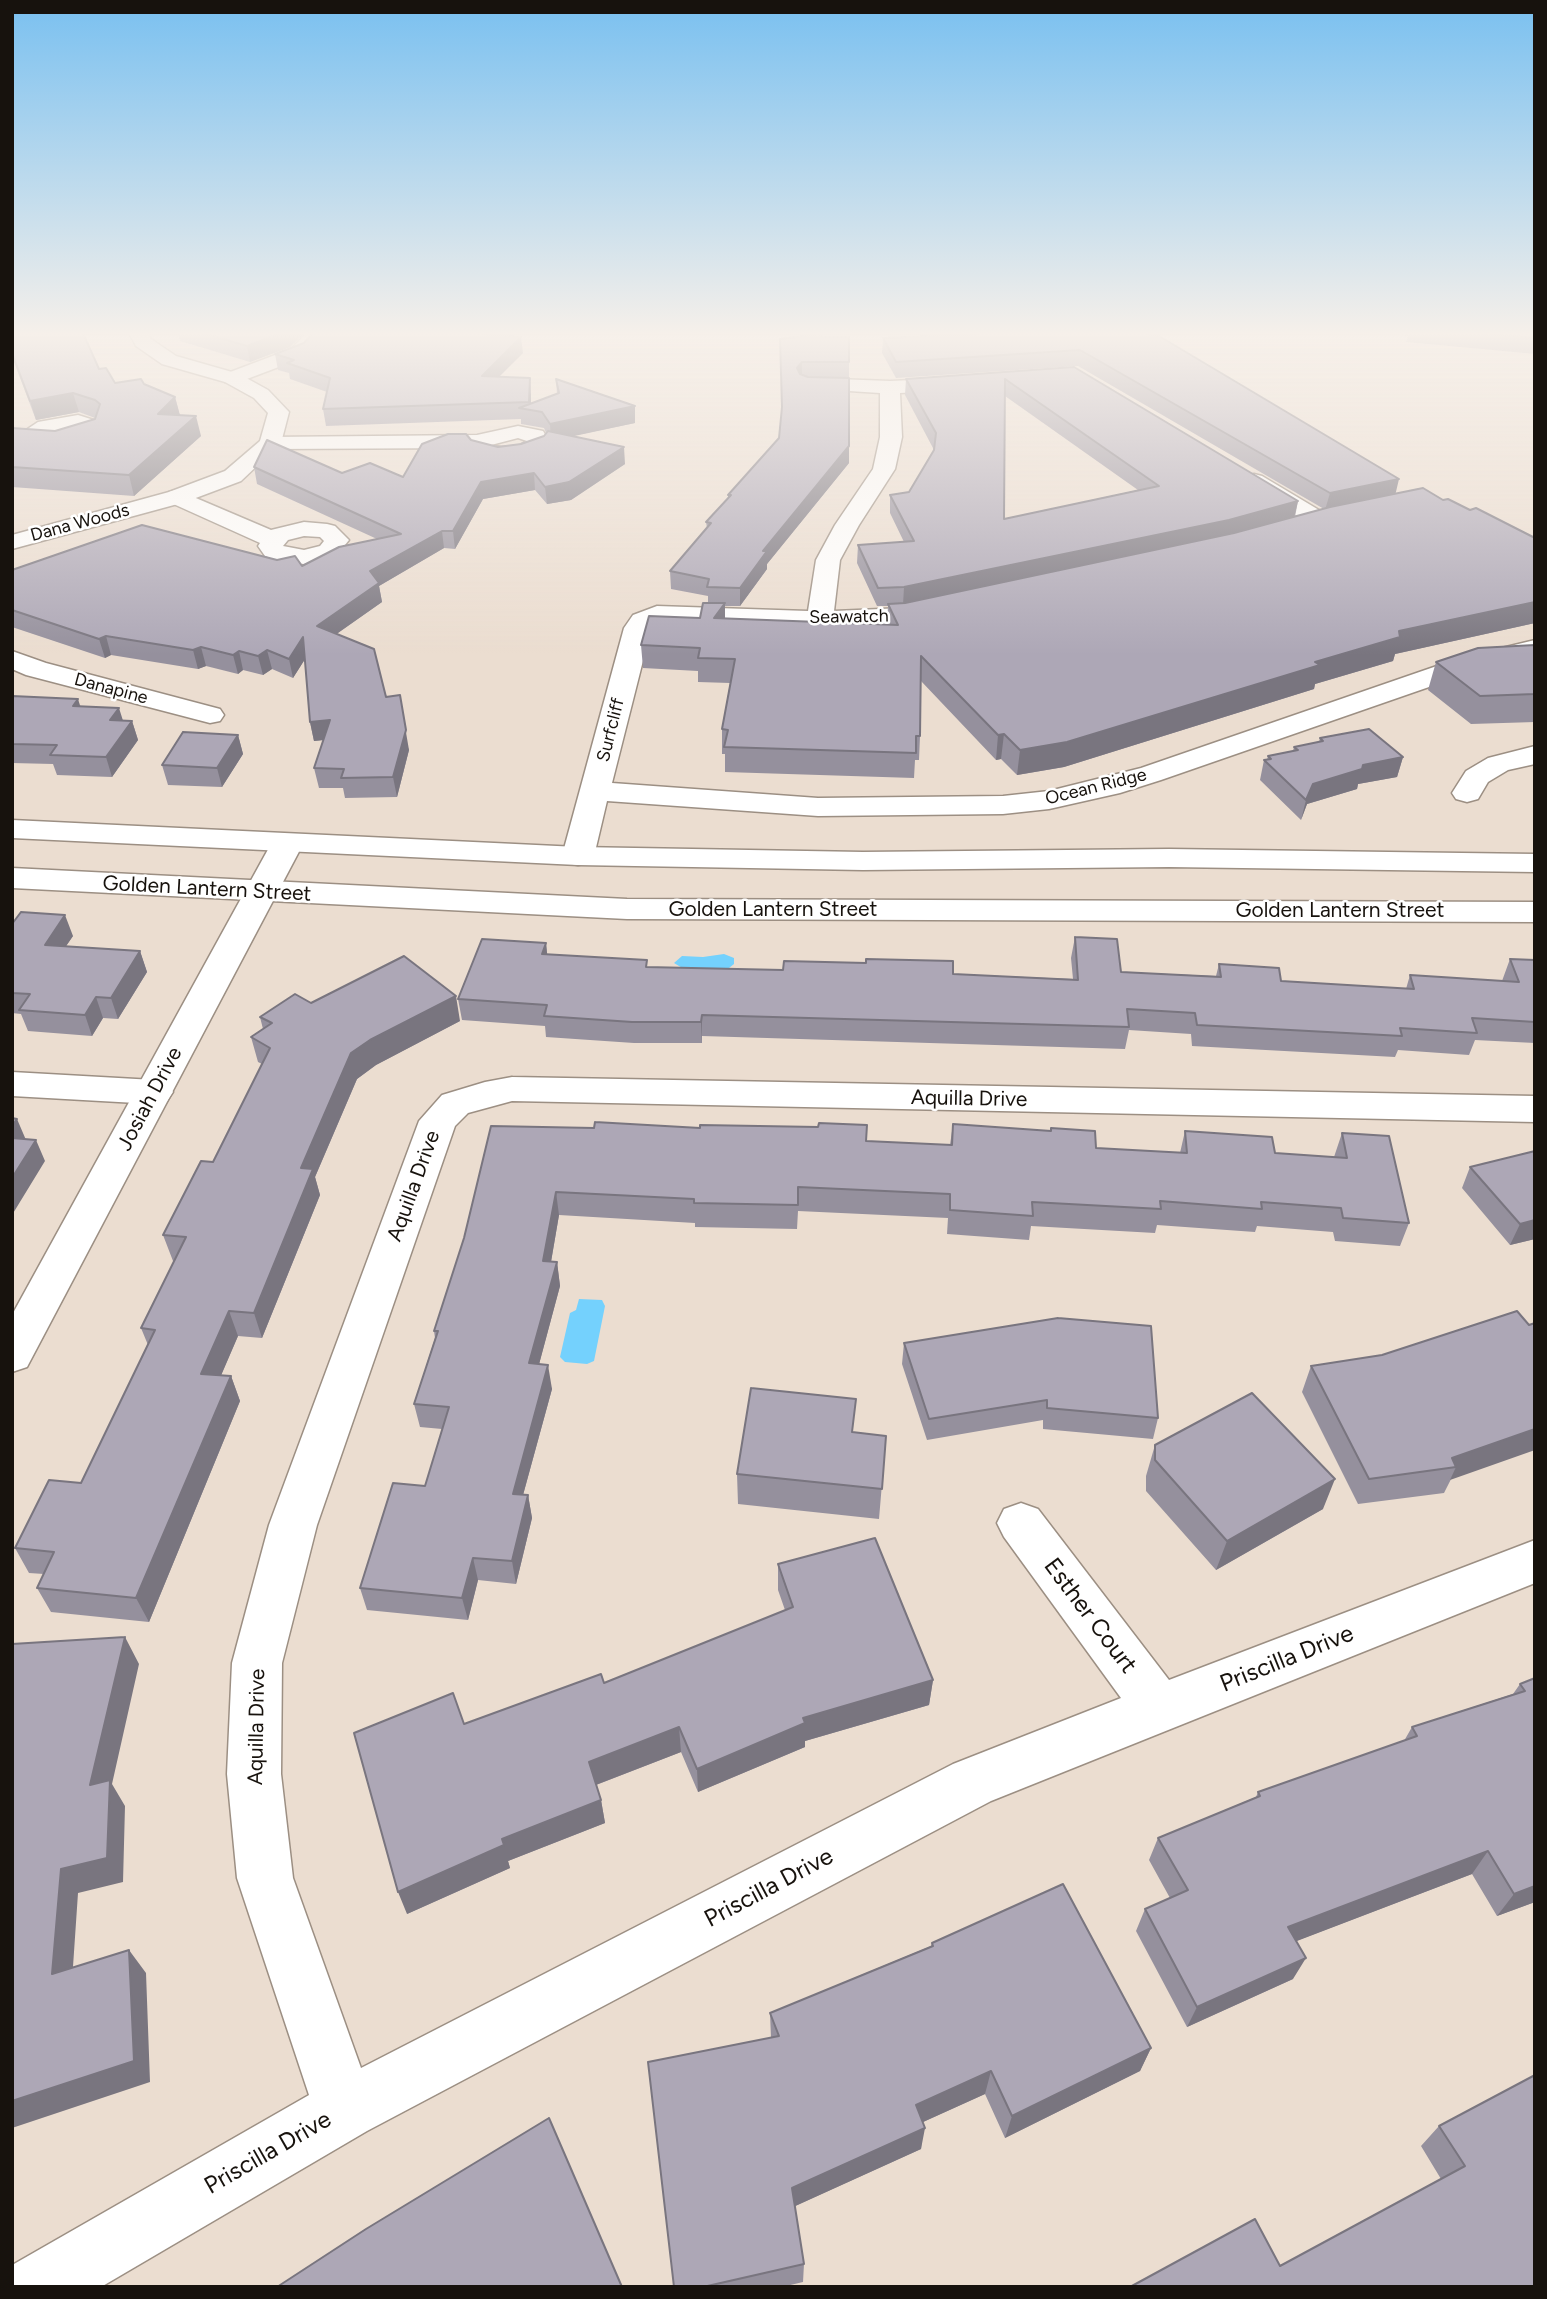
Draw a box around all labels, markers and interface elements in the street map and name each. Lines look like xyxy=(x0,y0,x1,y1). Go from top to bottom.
street label: Dana Woods xyxy=(28,499,132,547)
street label: Seawatch xyxy=(809,606,889,628)
street label: Danapine xyxy=(72,669,150,709)
street label: Surfcliff xyxy=(593,696,629,764)
street label: Ocean Ridge xyxy=(1043,764,1149,810)
street label: Golden Lantern Street xyxy=(102,871,312,907)
street label: Golden Lantern Street xyxy=(669,897,877,923)
street label: Golden Lantern Street xyxy=(1236,898,1444,924)
street label: Josiah Drive xyxy=(112,1043,188,1155)
street label: Aquilla Drive xyxy=(911,1085,1027,1113)
street label: Aquilla Drive xyxy=(382,1127,446,1245)
street label: Esther Court xyxy=(1037,1553,1143,1679)
street label: Priscilla Drive xyxy=(1216,1619,1358,1699)
street label: Aquilla Drive xyxy=(243,1669,271,1785)
street label: Priscilla Drive xyxy=(700,1842,838,1934)
street label: Priscilla Drive xyxy=(200,2105,336,2201)

